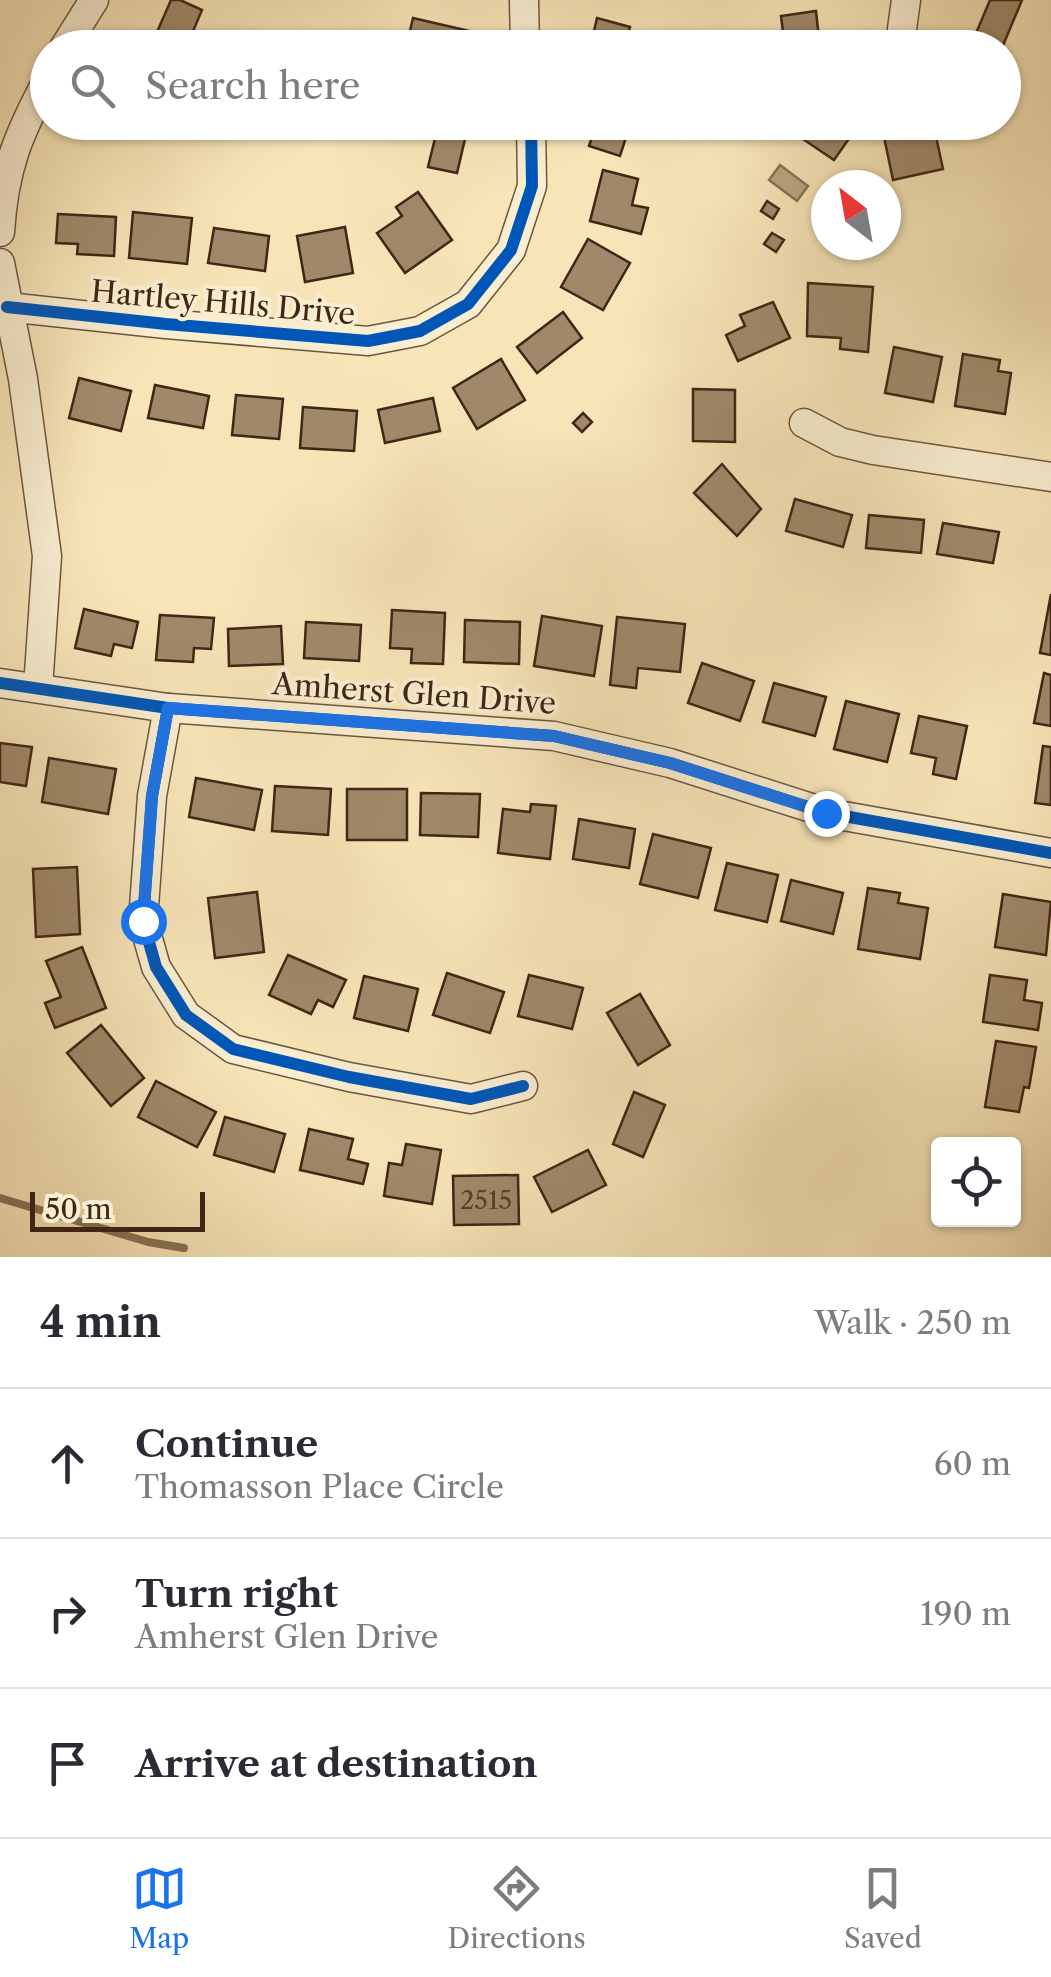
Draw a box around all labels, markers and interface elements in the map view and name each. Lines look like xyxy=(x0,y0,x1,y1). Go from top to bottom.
search box xyxy=(30,30,1021,140)
icon: search xyxy=(65,58,120,113)
text: Search here xyxy=(145,62,360,109)
north arrow xyxy=(811,170,901,260)
street label: Hartley Hills Drive xyxy=(89,273,357,332)
street label: Amherst Glen Drive xyxy=(270,665,557,722)
route end xyxy=(804,791,850,837)
route start xyxy=(121,899,167,945)
map controls xyxy=(931,1137,1021,1227)
button: locate xyxy=(931,1137,1021,1227)
house number: 2515 xyxy=(460,1185,512,1216)
scale bar xyxy=(30,1187,205,1232)
text: 50 m xyxy=(45,1192,112,1226)
text: 4 min xyxy=(40,1296,161,1348)
text: Walk · 250 m xyxy=(814,1303,1011,1342)
text: Continue xyxy=(135,1420,318,1467)
icon: ahead xyxy=(40,1436,95,1491)
text: 60 m xyxy=(934,1444,1011,1483)
text: Thomasson Place Circle xyxy=(135,1467,504,1506)
text: Turn right xyxy=(135,1570,338,1617)
icon: right xyxy=(40,1586,95,1641)
text: 190 m xyxy=(920,1594,1011,1633)
text: Amherst Glen Drive xyxy=(135,1617,438,1656)
icon: arrive xyxy=(40,1736,95,1791)
text: Arrive at destination xyxy=(135,1740,538,1787)
tab: Map xyxy=(129,1861,189,1955)
tab: Directions xyxy=(447,1861,586,1955)
tab: Saved xyxy=(844,1861,922,1955)

